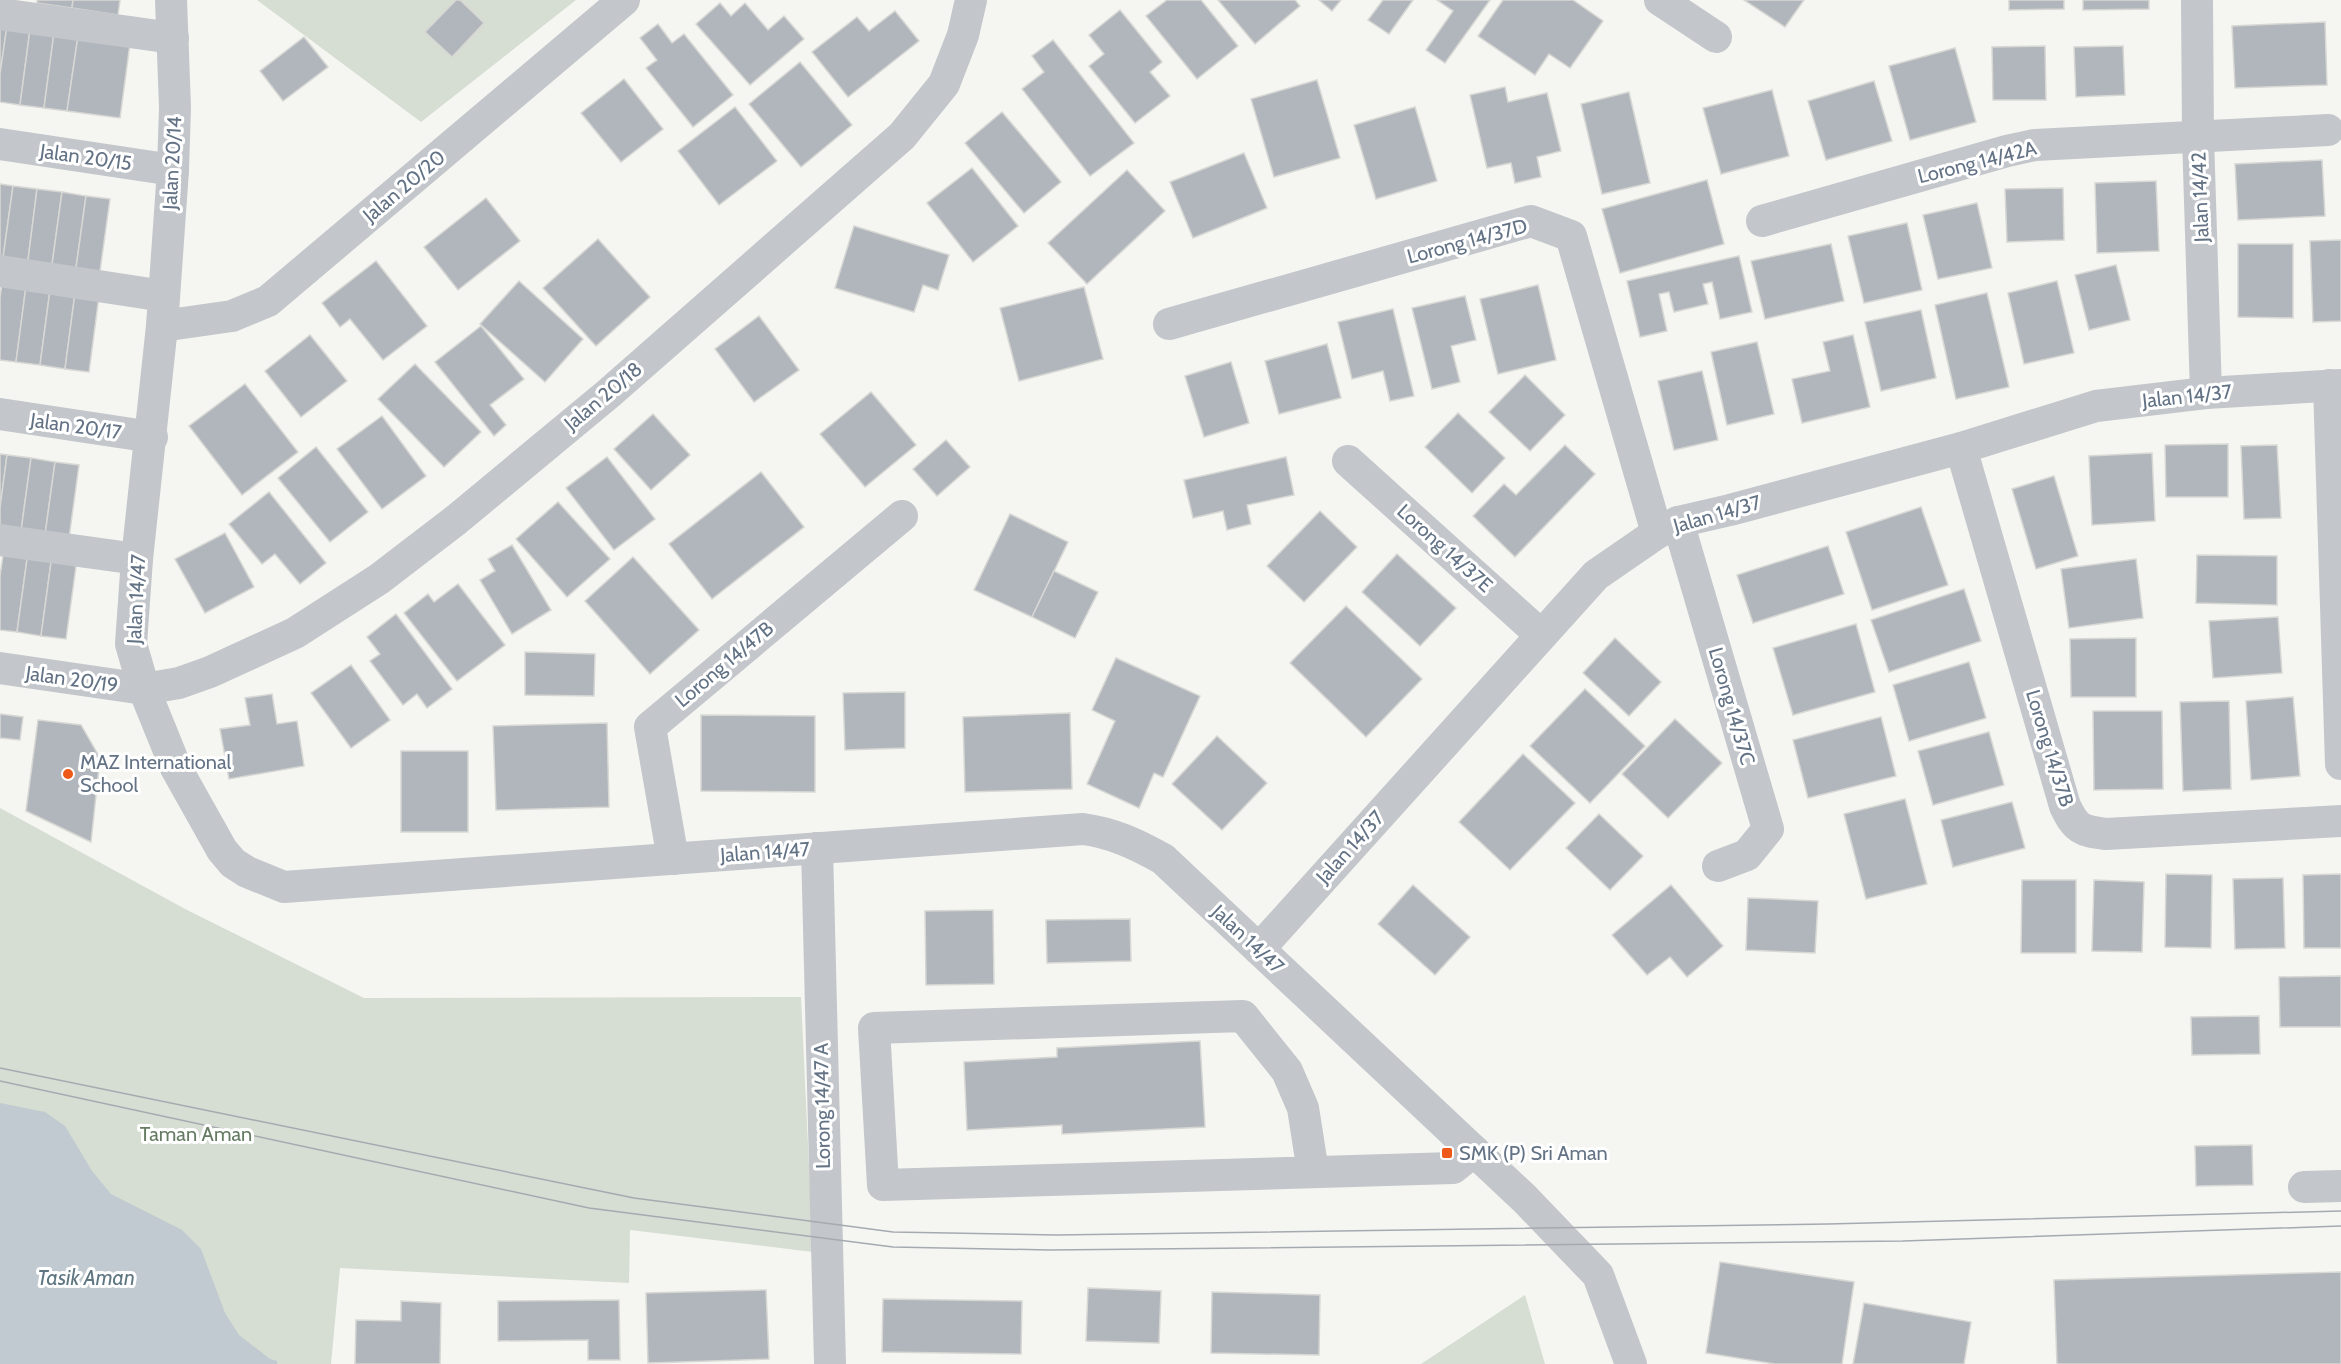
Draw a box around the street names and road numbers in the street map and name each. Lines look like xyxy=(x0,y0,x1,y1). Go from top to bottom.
street label: Jalan 20/14 xyxy=(158,115,186,211)
street label: Lorong 14/42A xyxy=(1915,135,2040,188)
street label: Jalan 20/15 xyxy=(38,139,133,175)
street label: Jalan 20/20 xyxy=(357,145,450,228)
street label: Jalan 14/42 xyxy=(2186,151,2214,244)
street label: Lorong 14/37D xyxy=(1404,213,1530,269)
street label: Jalan 20/18 xyxy=(559,357,647,436)
street label: Jalan 14/37 xyxy=(2140,379,2233,413)
street label: Jalan 20/17 xyxy=(28,408,123,444)
street label: Jalan 14/37 xyxy=(1670,490,1764,538)
street label: Lorong 14/37E xyxy=(1392,499,1498,597)
street label: Jalan 14/47 xyxy=(122,553,150,646)
street label: Lorong 14/47B xyxy=(670,616,778,712)
street label: Lorong 14/37C xyxy=(1704,645,1760,767)
street label: Jalan 20/19 xyxy=(23,661,120,697)
street label: Lorong 14/37B xyxy=(2021,687,2079,809)
street label: Jalan 14/37 xyxy=(1310,806,1389,889)
street label: Jalan 14/47 xyxy=(718,837,811,867)
street label: Jalan 14/47 xyxy=(1206,899,1289,978)
street label: Lorong 14/47 A xyxy=(809,1042,835,1169)

